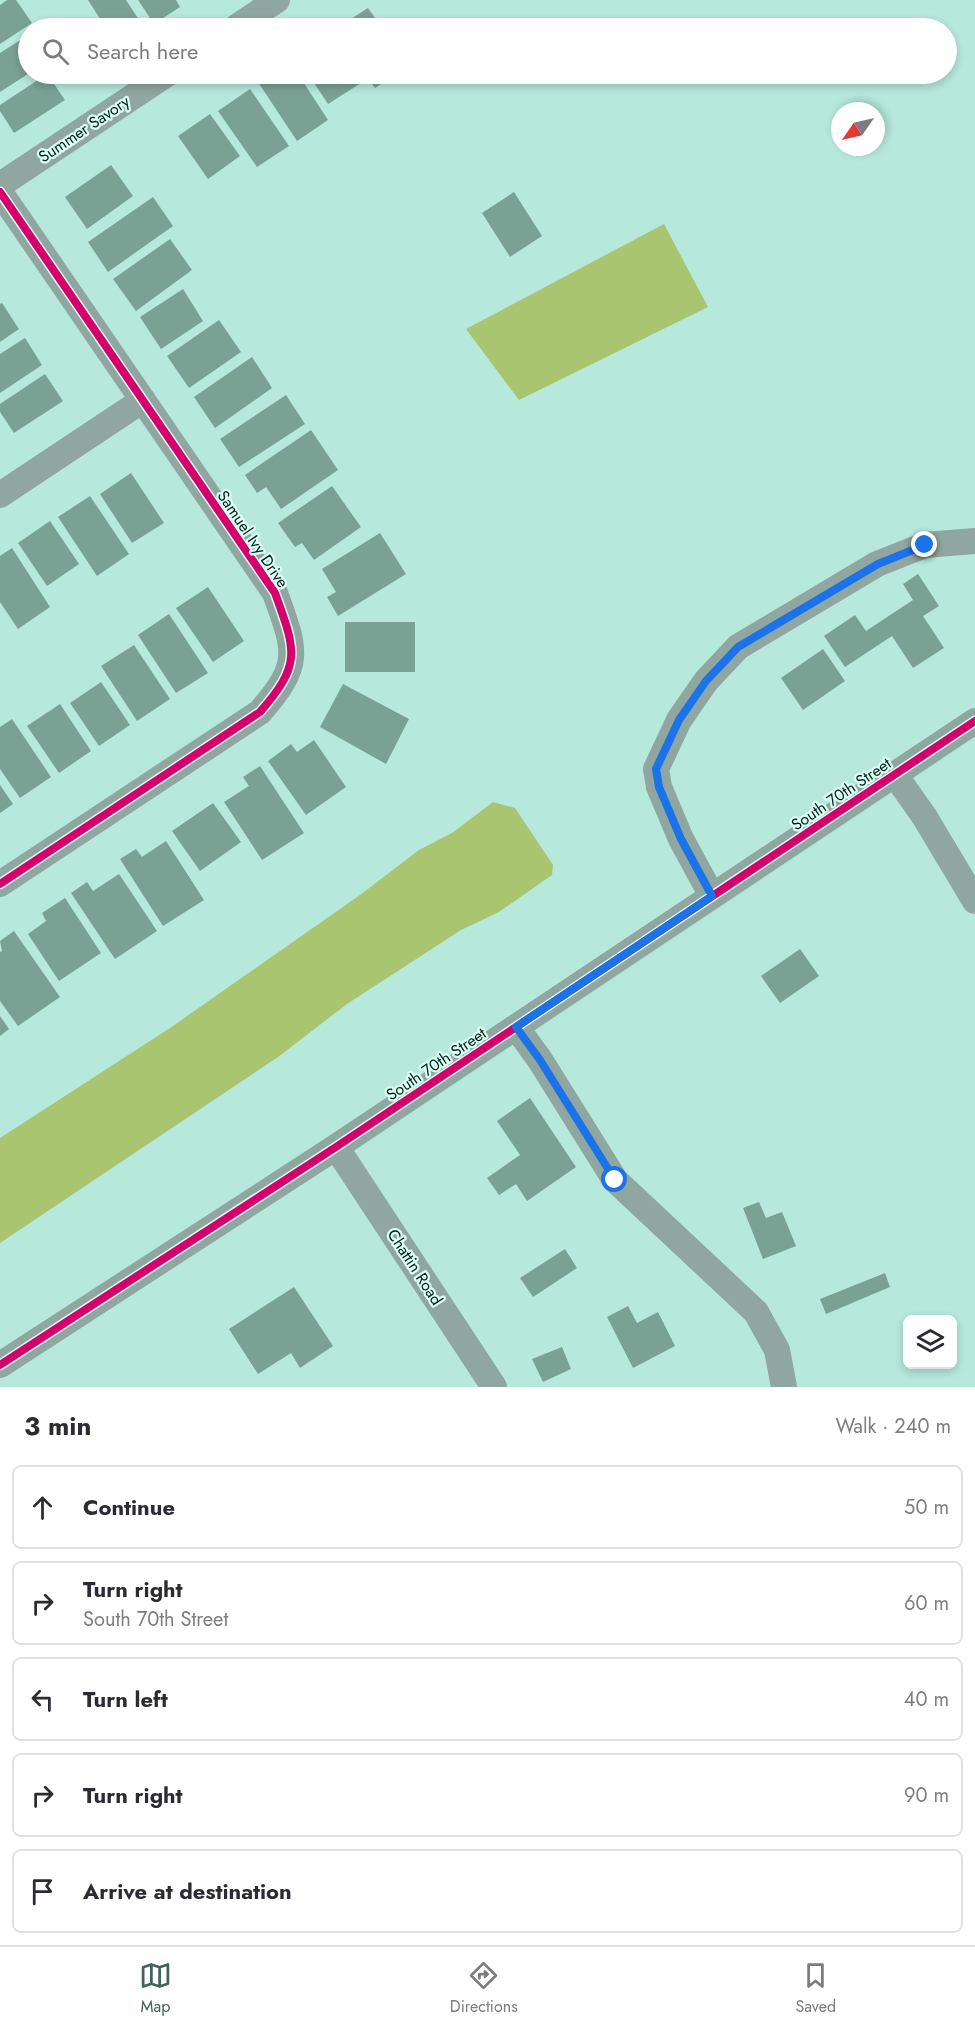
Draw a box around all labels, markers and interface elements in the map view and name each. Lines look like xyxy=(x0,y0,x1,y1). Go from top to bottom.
search box xyxy=(18,18,957,84)
icon: search xyxy=(39,35,72,68)
text: Search here xyxy=(87,35,198,67)
street label: Summer Savory xyxy=(34,89,135,168)
north arrow xyxy=(831,102,885,156)
street label: Samuel Ivy Drive xyxy=(212,486,294,592)
route end xyxy=(911,531,937,557)
street label: South 70th Street xyxy=(786,752,896,836)
street label: South 70th Street xyxy=(381,1022,491,1106)
route start xyxy=(601,1166,627,1192)
street label: Chattin Road xyxy=(382,1224,448,1310)
map controls xyxy=(903,1315,957,1369)
button: layers xyxy=(903,1315,957,1369)
text: 3 min xyxy=(24,1407,91,1445)
text: Walk · 240 m xyxy=(836,1412,951,1441)
icon: ahead xyxy=(26,1491,59,1524)
text: Continue xyxy=(83,1491,175,1523)
text: 50 m xyxy=(904,1493,949,1522)
text: Turn right xyxy=(83,1573,183,1605)
icon: right xyxy=(26,1587,59,1620)
text: 60 m xyxy=(904,1589,949,1618)
text: South 70th Street xyxy=(83,1605,228,1634)
icon: left xyxy=(26,1683,59,1716)
text: Turn left xyxy=(83,1683,168,1715)
text: 40 m xyxy=(904,1685,949,1714)
icon: right xyxy=(26,1779,59,1812)
text: Turn right xyxy=(83,1779,183,1811)
text: 90 m xyxy=(904,1781,949,1810)
icon: arrive xyxy=(26,1875,59,1908)
text: Arrive at destination xyxy=(83,1875,292,1907)
tab: Map xyxy=(139,1959,172,2018)
tab: Directions xyxy=(450,1959,518,2018)
tab: Saved xyxy=(795,1959,836,2018)

